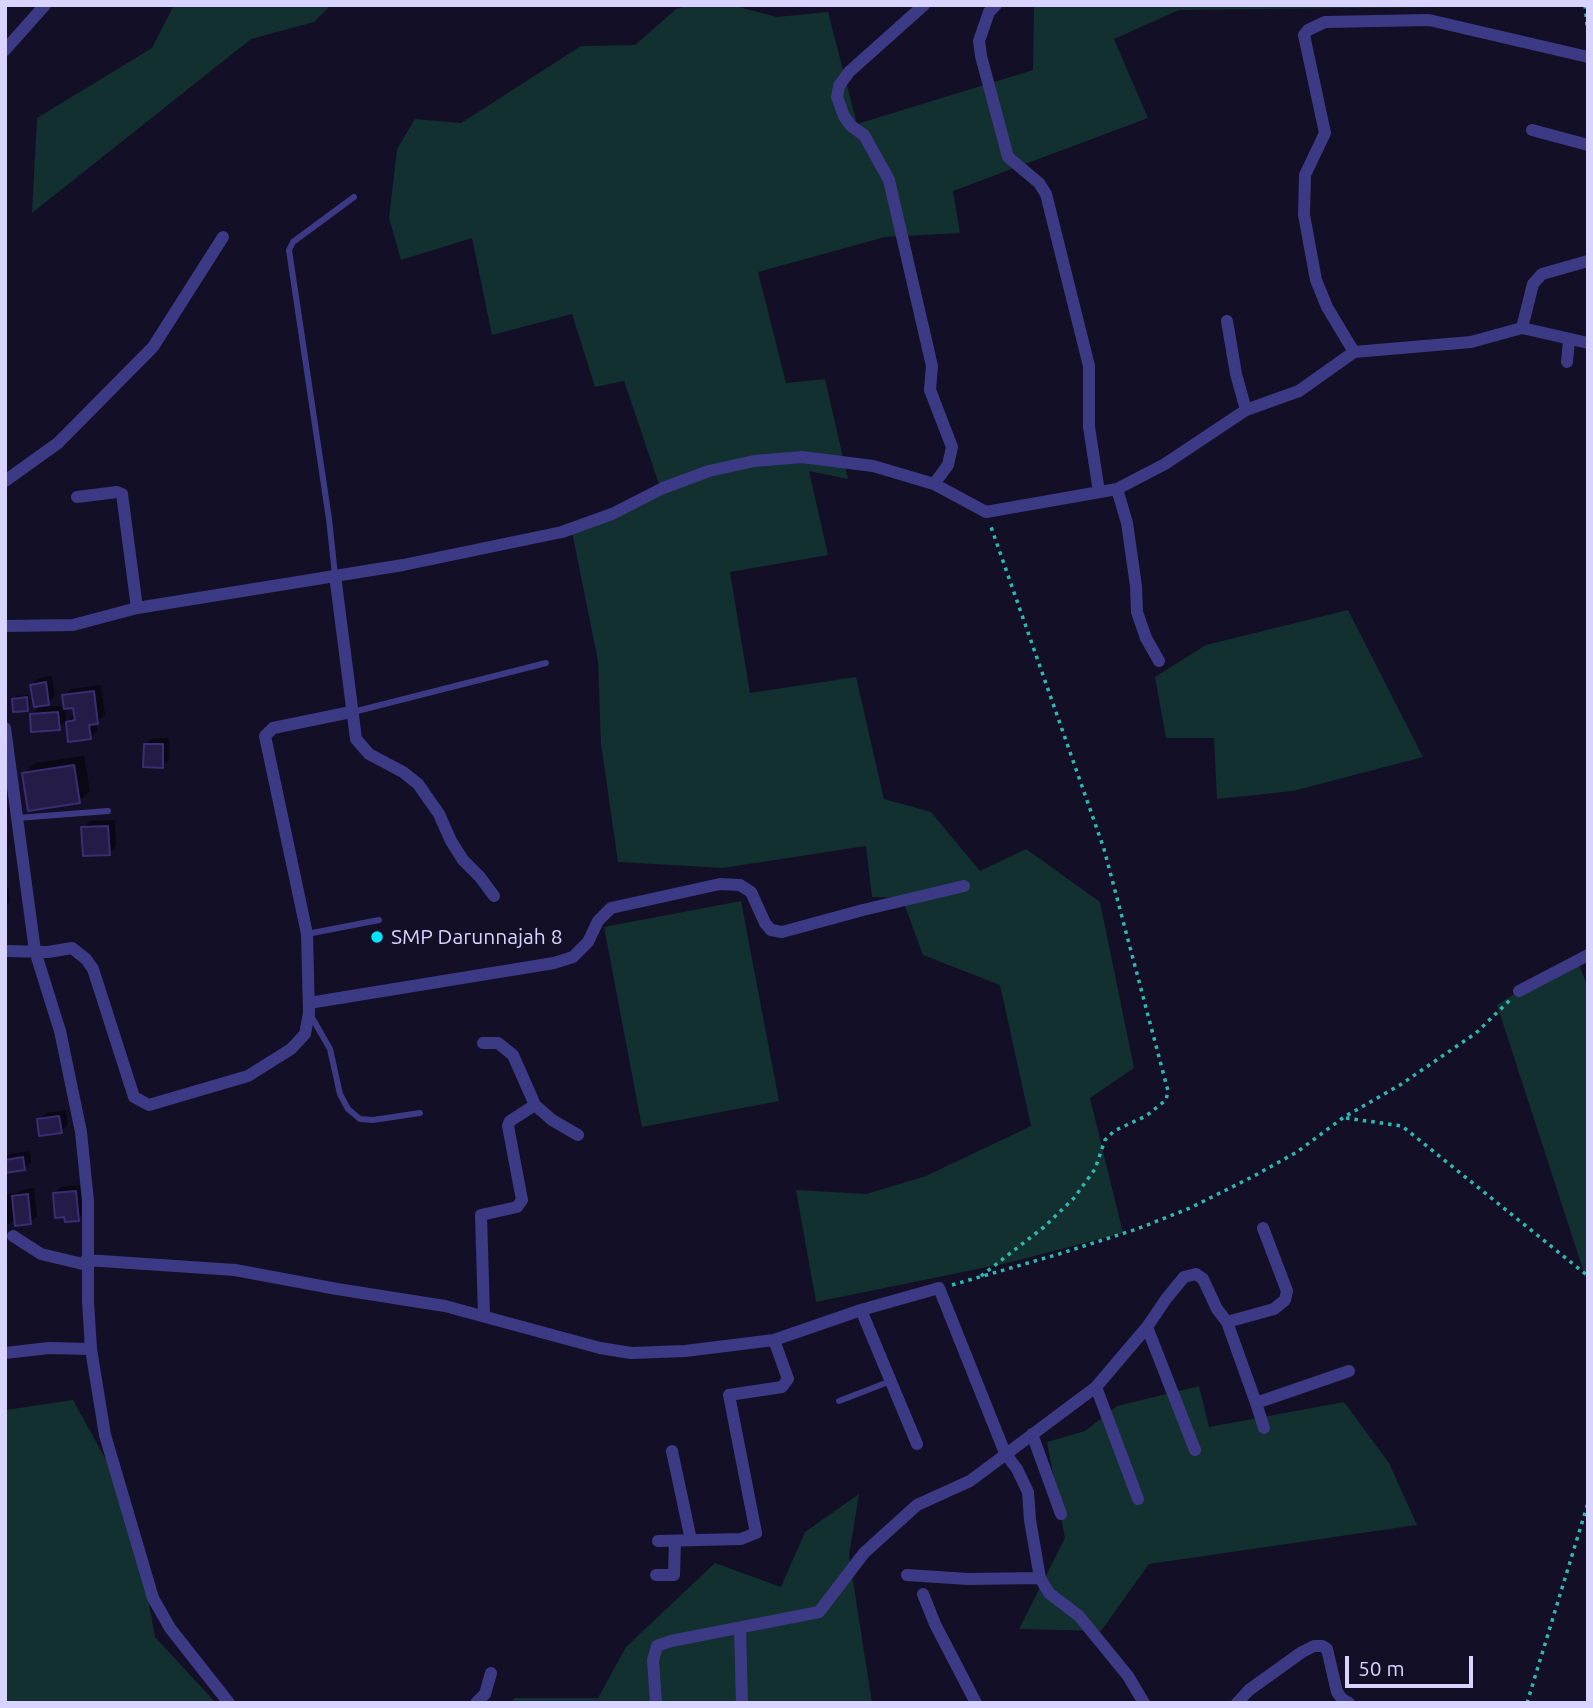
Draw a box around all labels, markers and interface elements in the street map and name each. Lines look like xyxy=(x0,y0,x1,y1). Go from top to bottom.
place label: SMP Darunnajah 8 xyxy=(391,924,563,950)
marker: SMP Darunnajah 8 xyxy=(369,929,385,945)
scale bar xyxy=(1348,1642,1476,1686)
text: 50 m xyxy=(1358,1656,1405,1680)

